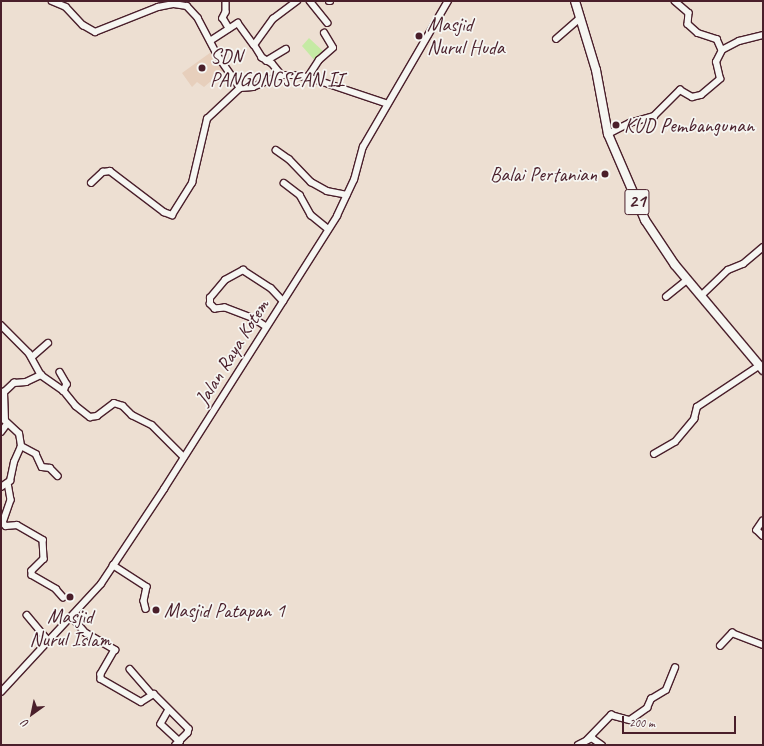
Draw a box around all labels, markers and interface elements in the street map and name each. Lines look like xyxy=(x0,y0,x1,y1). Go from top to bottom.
place label: Masjid Nurul Huda xyxy=(427,12,504,59)
marker: Masjid Nurul Huda xyxy=(414,31,424,41)
place label: SDN PANGONGSEAN II xyxy=(210,44,344,91)
marker: SDN PANGONGSEAN II xyxy=(197,63,207,73)
place label: KUD Pembangunan xyxy=(624,113,754,137)
marker: KUD Pembangunan xyxy=(611,120,621,130)
place label: Balai Pertanian xyxy=(490,162,597,186)
marker: Balai Pertanian xyxy=(600,169,610,179)
road number: 21 xyxy=(624,185,650,219)
street label: Jalan Raya Kotem xyxy=(190,295,274,409)
marker: Masjid Nurul Islam xyxy=(65,592,75,602)
place label: Masjid Patapan 1 xyxy=(164,598,285,622)
place label: Masjid Nurul Islam xyxy=(30,604,110,651)
marker: Masjid Patapan 1 xyxy=(151,605,161,615)
north arrow xyxy=(12,694,52,734)
scale bar xyxy=(624,708,738,734)
text: 200 m xyxy=(629,715,655,731)
text: U xyxy=(19,717,32,731)

